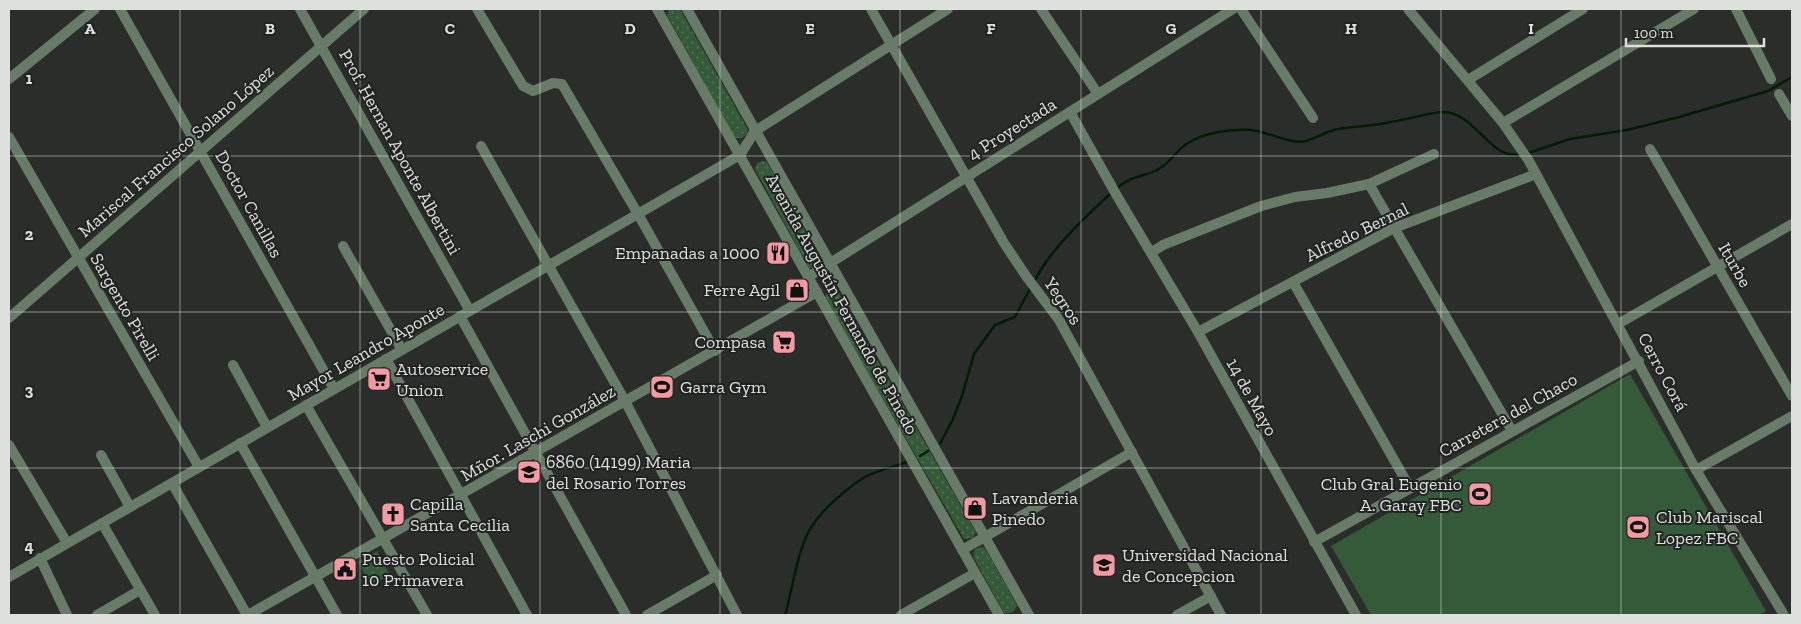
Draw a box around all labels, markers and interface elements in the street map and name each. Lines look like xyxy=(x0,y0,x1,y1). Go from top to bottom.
scale bar xyxy=(1626,15,1764,47)
text: A xyxy=(85,19,96,38)
text: B xyxy=(265,19,275,38)
text: C xyxy=(445,19,455,38)
text: D xyxy=(624,19,636,38)
text: E xyxy=(805,19,815,38)
text: F xyxy=(986,19,996,38)
text: G xyxy=(1166,19,1177,38)
text: H xyxy=(1345,19,1357,38)
text: I xyxy=(1528,19,1534,38)
text: 100 m xyxy=(1634,24,1673,42)
street label: Prof. Hernan Aponte Albertini xyxy=(334,45,466,259)
street label: Mariscal Francisco Solano López xyxy=(74,60,278,242)
text: 1 xyxy=(26,69,33,88)
street label: 4 Proyectada xyxy=(964,93,1061,165)
street label: Doctor Canillas xyxy=(210,146,288,262)
street label: Avenida Augustín Fernando de Pinedo xyxy=(761,170,923,438)
street label: Alfredo Bernal xyxy=(1302,197,1412,266)
text: 2 xyxy=(25,225,34,244)
street label: Iturbe xyxy=(1713,239,1757,291)
restaurant icon: Empanadas a 1000 xyxy=(765,240,791,266)
place label: Empanadas a 1000 xyxy=(615,242,760,264)
street label: Sargento Pirelli xyxy=(85,249,165,365)
street label: Yegros xyxy=(1039,272,1087,329)
shop icon: Ferre Agil xyxy=(784,277,810,303)
place label: Ferre Agil xyxy=(704,279,780,301)
street label: Mayor Leandro Aponte xyxy=(284,298,448,406)
supermarket icon: Compasa xyxy=(771,329,797,355)
street label: Cerro Corá xyxy=(1633,329,1693,415)
place label: Compasa xyxy=(694,331,766,353)
street label: 14 de Mayo xyxy=(1222,354,1282,440)
place label: Autoservice Union xyxy=(396,358,488,401)
supermarket icon: Autoservice Union xyxy=(366,366,392,392)
street label: Carretera del Chaco xyxy=(1435,368,1581,462)
sports icon: Garra Gym xyxy=(649,374,675,400)
place label: Garra Gym xyxy=(680,376,767,398)
street label: Mñor. Laschi González xyxy=(457,380,619,486)
text: 3 xyxy=(25,381,34,400)
place label: 6860 (14199) Maria del Rosario Torres xyxy=(546,451,691,494)
school or university icon: 6860 (14199) Maria del Rosario Torres xyxy=(516,459,542,485)
place label: Club Gral Eugenio A. Garay FBC xyxy=(1321,473,1462,516)
sports icon: Club Gral Eugenio A. Garay FBC xyxy=(1467,481,1493,507)
place label: Lavanderia Pinedo xyxy=(992,487,1078,530)
place label: Capilla Santa Cecilia xyxy=(410,493,510,536)
shop icon: Lavanderia Pinedo xyxy=(962,495,988,521)
church icon: Capilla Santa Cecilia xyxy=(380,501,406,527)
place label: Club Mariscal Lopez FBC xyxy=(1656,506,1763,549)
sports icon: Club Mariscal Lopez FBC xyxy=(1625,514,1651,540)
text: 4 xyxy=(24,537,34,556)
place label: Universidad Nacional de Concepcion xyxy=(1122,544,1288,587)
place label: Puesto Policial 10 Primavera xyxy=(362,548,475,591)
school or university icon: Universidad Nacional de Concepcion xyxy=(1091,552,1117,578)
public building icon: Puesto Policial 10 Primavera xyxy=(332,556,358,582)

